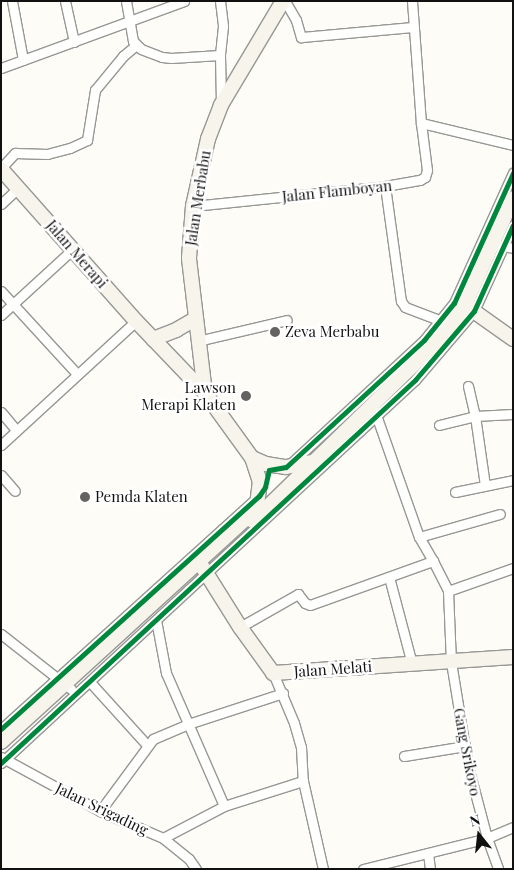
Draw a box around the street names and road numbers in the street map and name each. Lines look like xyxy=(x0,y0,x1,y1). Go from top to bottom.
street label: Jalan Merbabu xyxy=(182,149,214,247)
street label: Jalan Flamboyan xyxy=(281,176,393,206)
street label: Jalan Merapi xyxy=(43,216,111,292)
street label: Jalan Melati xyxy=(293,657,373,681)
street label: Gang Srikoyo xyxy=(450,707,484,797)
street label: Jalan Srigading xyxy=(53,779,151,839)

